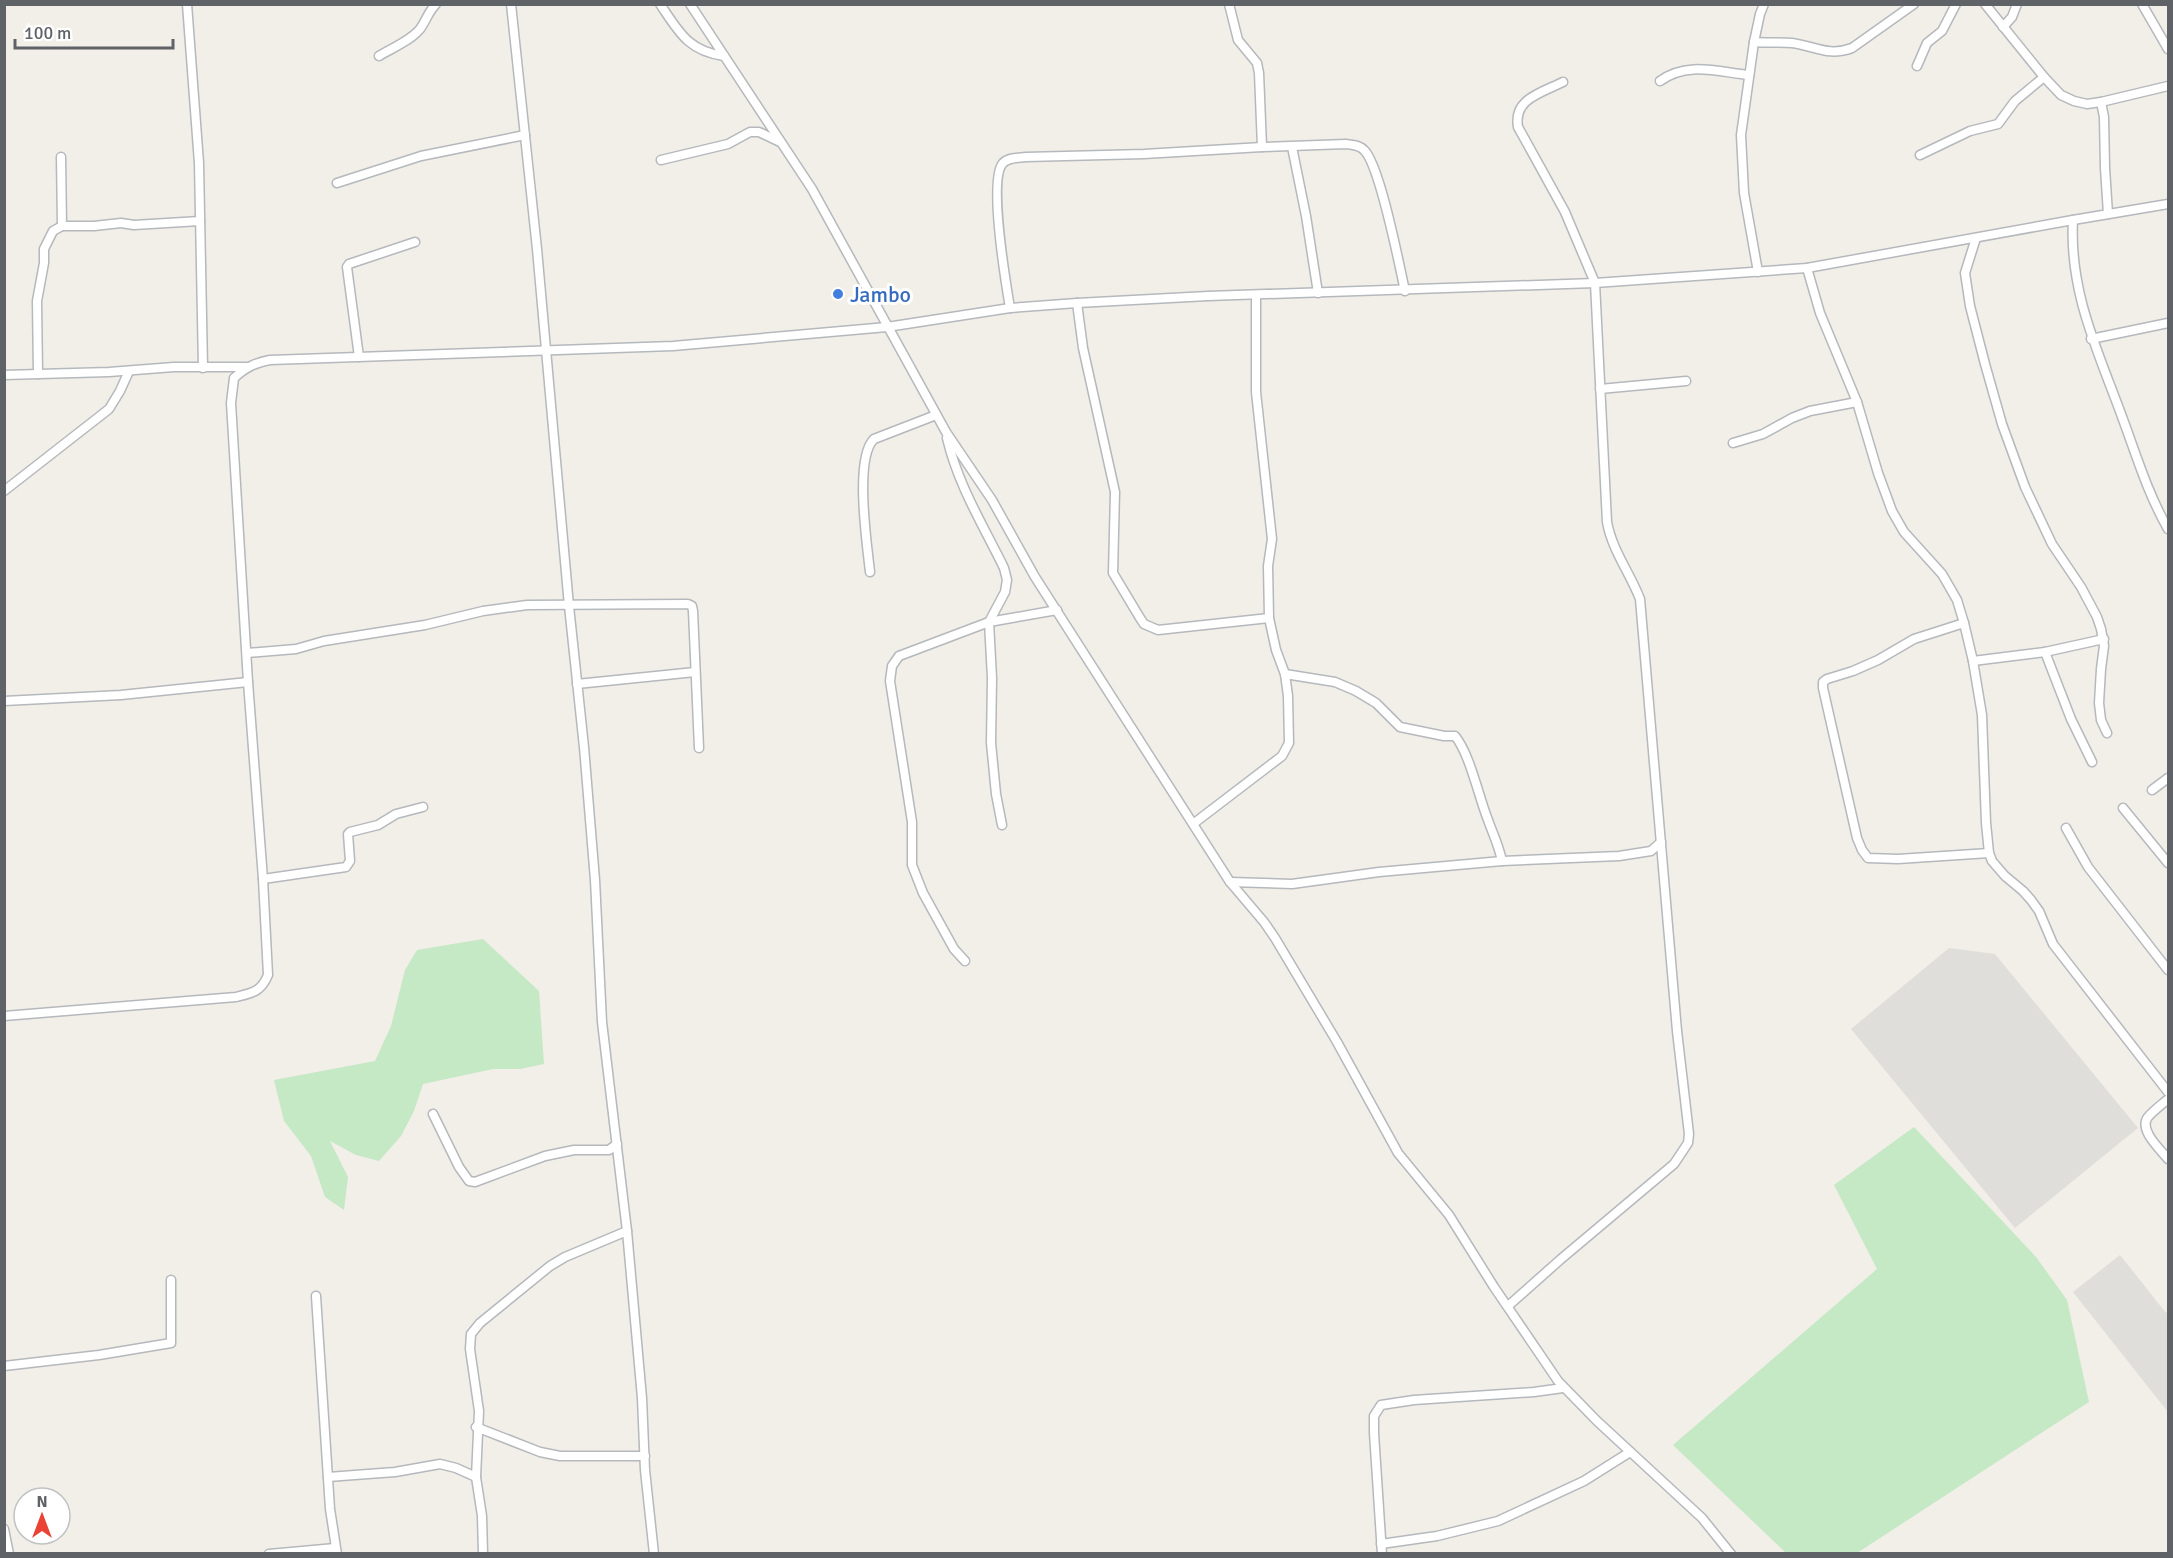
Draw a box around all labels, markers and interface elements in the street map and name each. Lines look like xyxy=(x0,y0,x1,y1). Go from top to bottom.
scale bar xyxy=(15,12,172,50)
text: 100 m xyxy=(24,22,71,44)
place label: Jambo xyxy=(850,281,911,308)
marker: Jambo xyxy=(831,287,845,301)
north arrow xyxy=(12,1486,72,1546)
text: N xyxy=(36,1492,48,1512)

